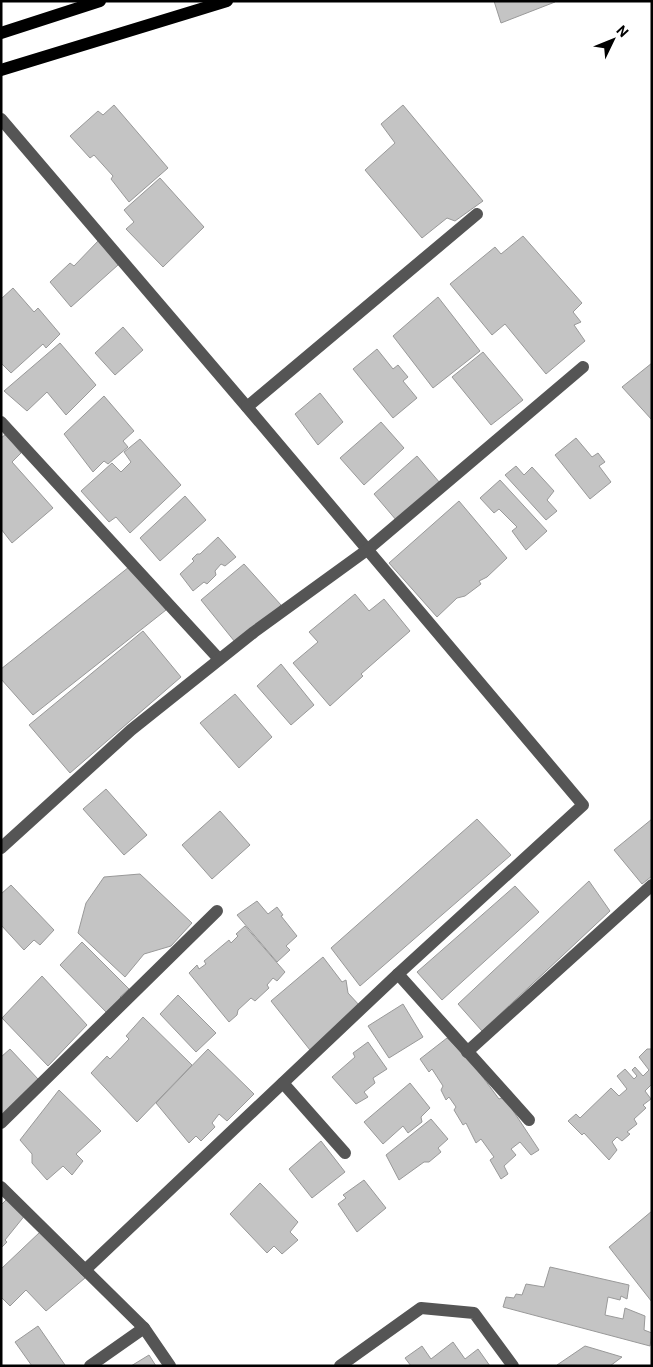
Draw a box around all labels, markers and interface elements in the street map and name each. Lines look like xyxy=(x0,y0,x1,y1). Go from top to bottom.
north arrow xyxy=(588,15,638,65)
text: N xyxy=(613,22,632,40)

